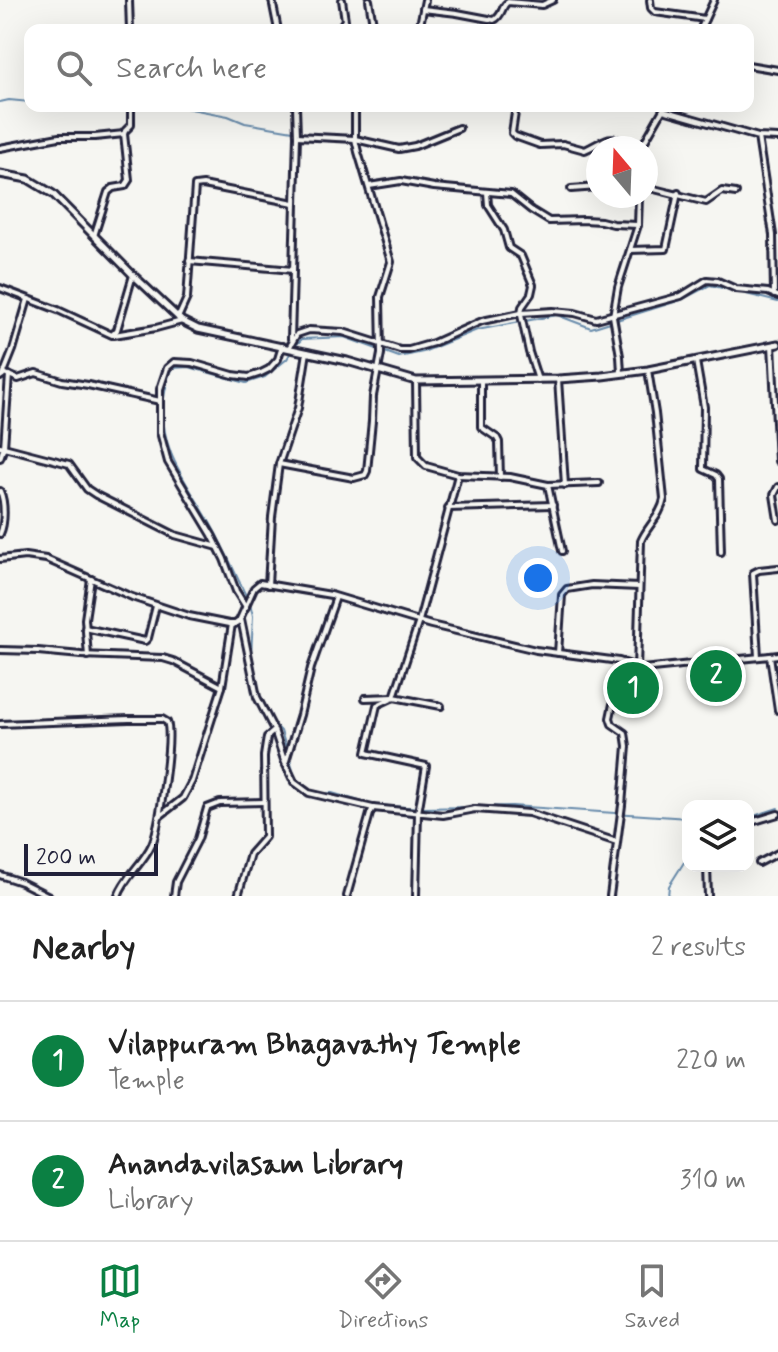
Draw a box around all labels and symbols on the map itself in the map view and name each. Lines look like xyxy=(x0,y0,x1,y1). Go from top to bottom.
north arrow xyxy=(586,136,658,208)
your location xyxy=(518,558,558,598)
pin: 2 xyxy=(690,646,742,706)
pin: 1 xyxy=(607,658,659,718)
scale bar xyxy=(24,840,158,876)

